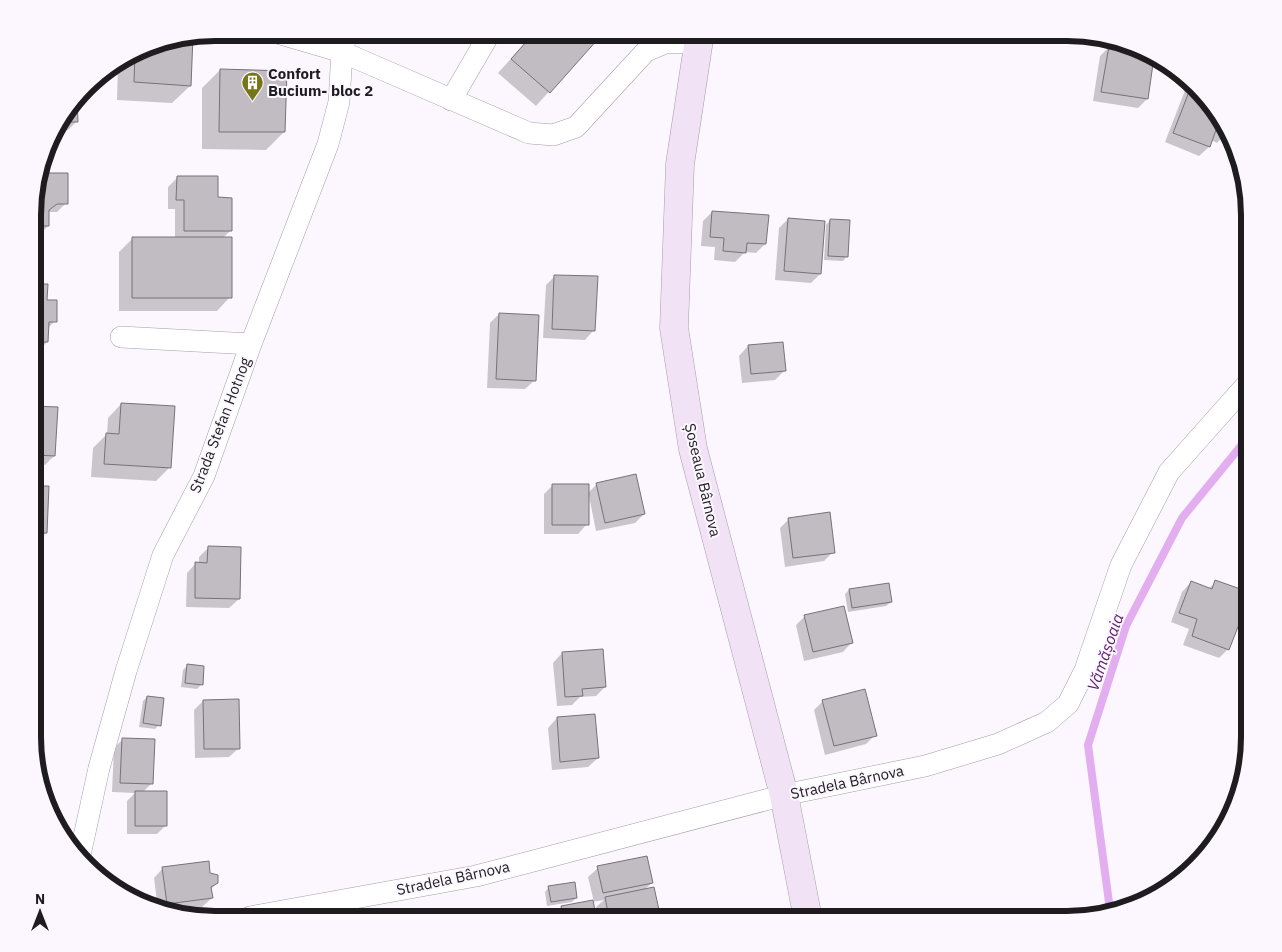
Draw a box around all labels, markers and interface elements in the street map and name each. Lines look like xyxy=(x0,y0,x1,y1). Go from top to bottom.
place label: Confort Bucium- bloc 2 xyxy=(268,64,373,100)
building icon: Confort Bucium- bloc 2 xyxy=(240,70,264,101)
street label: Strada Stefan Hotnog xyxy=(185,354,255,496)
street label: Șoseaua Bârnova xyxy=(681,421,725,539)
water label: Vămășoaia xyxy=(1082,611,1128,693)
street label: Stradela Bârnova xyxy=(789,761,905,803)
street label: Stradela Bârnova xyxy=(395,857,511,899)
north arrow xyxy=(15,887,65,937)
text: N xyxy=(35,890,45,908)

